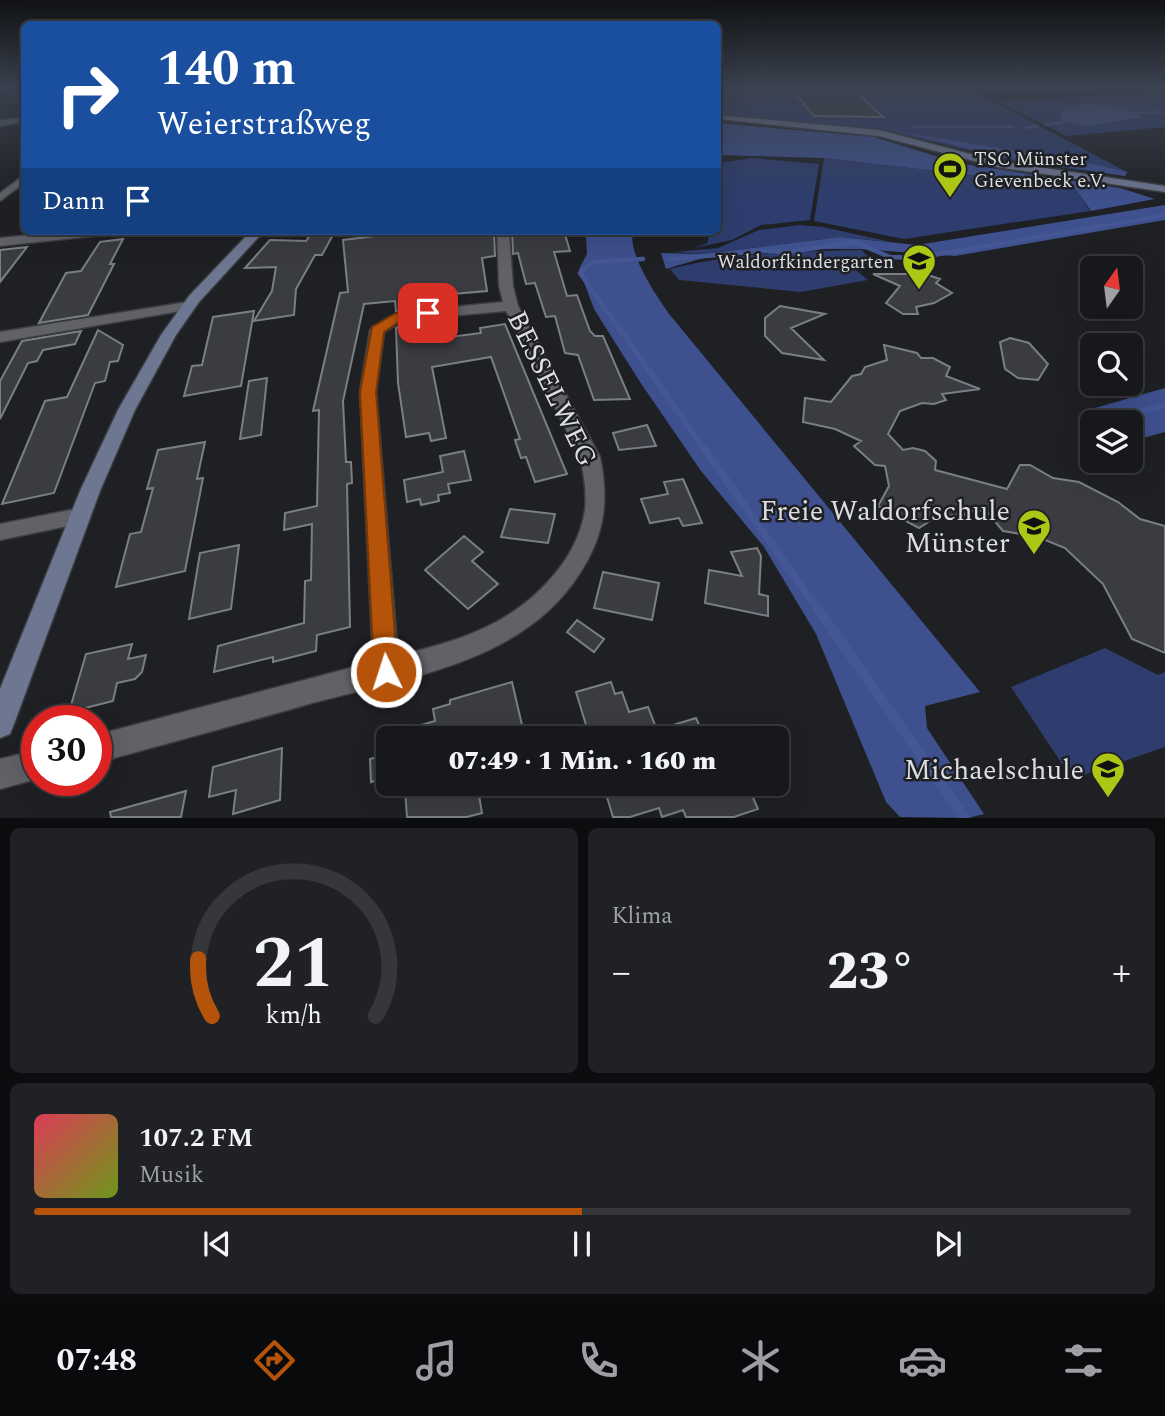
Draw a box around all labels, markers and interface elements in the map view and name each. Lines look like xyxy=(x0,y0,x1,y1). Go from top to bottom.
text: 140 m xyxy=(157,32,296,107)
icon: right xyxy=(42,49,133,140)
text: Weierstraßweg xyxy=(157,100,371,149)
place label: TSC Münster Gievenbeck e.V. xyxy=(974,145,1106,196)
sports icon: TSC Münster Gievenbeck e.V. xyxy=(931,150,969,199)
text: Dann xyxy=(42,181,105,221)
icon: arrive xyxy=(119,182,157,220)
school or university icon: Waldorfkindergarten xyxy=(900,242,938,291)
place label: Waldorfkindergarten xyxy=(717,248,894,277)
north arrow xyxy=(1080,256,1143,318)
map controls xyxy=(1080,256,1143,473)
pin xyxy=(398,283,458,343)
icon: arrive xyxy=(409,294,447,332)
street label: BESSELWEG xyxy=(495,303,608,474)
button: search xyxy=(1080,333,1143,396)
button: layers xyxy=(1080,410,1143,473)
place label: Freie Waldorfschule Münster xyxy=(760,490,1010,565)
school or university icon: Freie Waldorfschule Münster xyxy=(1015,507,1053,556)
position arrow xyxy=(349,635,423,709)
speed limit sign: 30 xyxy=(21,705,112,796)
text: 07:49 · 1 Min. · 160 m xyxy=(449,741,716,781)
place label: Michaelschule xyxy=(904,749,1084,792)
school or university icon: Michaelschule xyxy=(1089,750,1127,799)
text: Klima xyxy=(612,899,672,934)
text: 21 xyxy=(253,910,335,1021)
text: 23° xyxy=(827,933,915,1012)
text: − xyxy=(612,944,631,1002)
text: + xyxy=(1112,944,1131,1002)
text: km/h xyxy=(266,997,322,1035)
text: 107.2 FM xyxy=(139,1118,253,1158)
text: Musik xyxy=(139,1158,204,1193)
icon: previous xyxy=(198,1225,236,1263)
icon: pause xyxy=(563,1225,601,1263)
icon: next xyxy=(929,1225,967,1263)
text: 07:48 xyxy=(56,1336,137,1385)
icon: directions xyxy=(250,1336,299,1385)
icon: music xyxy=(412,1336,461,1385)
icon: phone xyxy=(574,1336,623,1385)
icon: climate xyxy=(736,1336,785,1385)
icon: car xyxy=(898,1336,947,1385)
icon: filters xyxy=(1059,1336,1108,1385)

